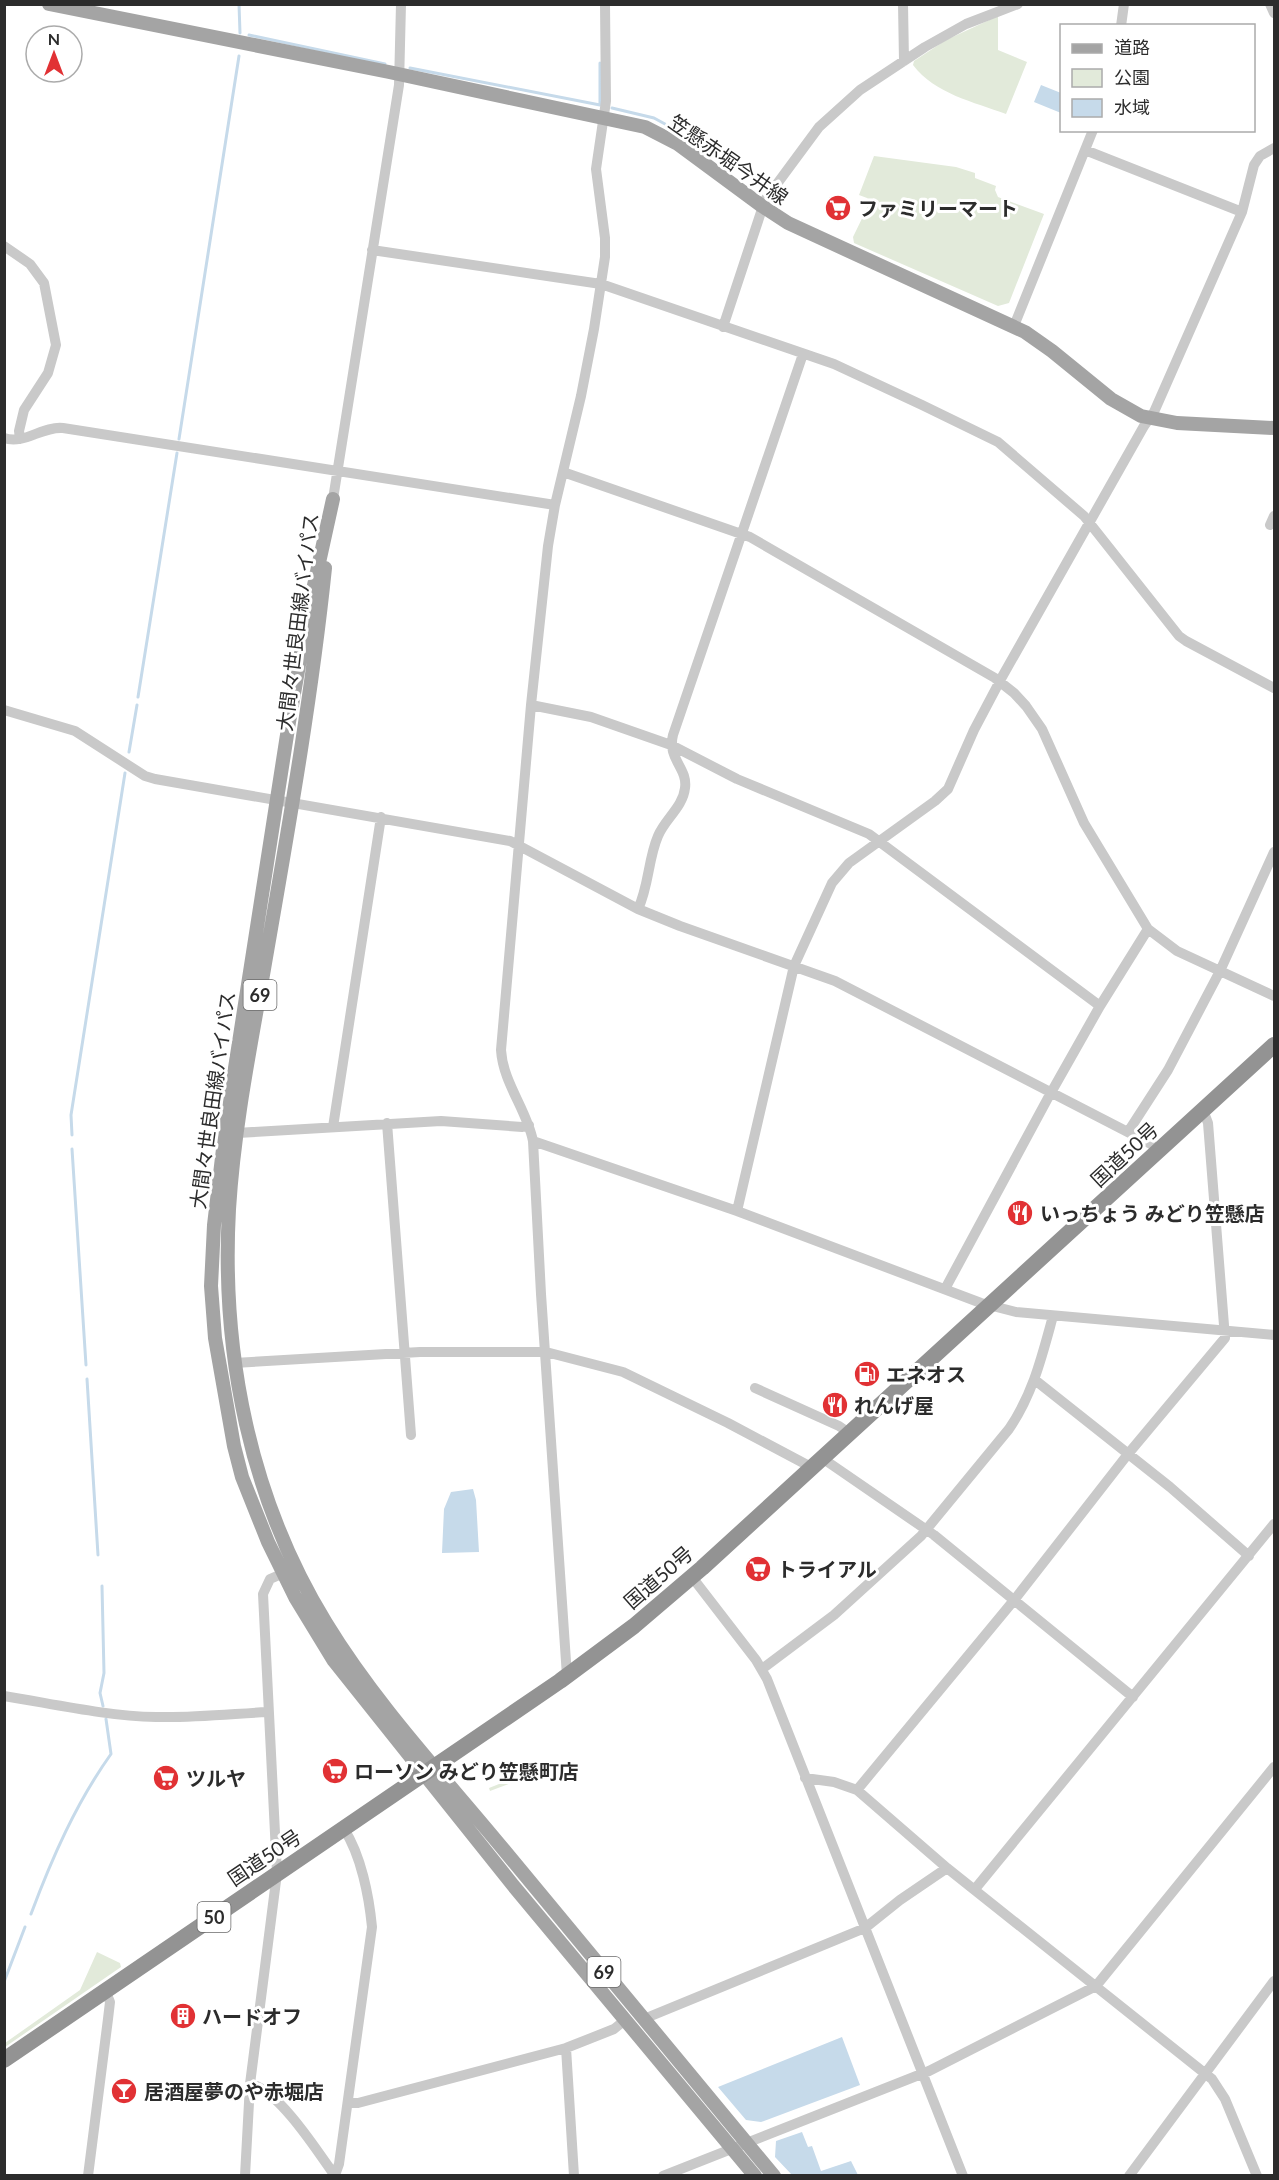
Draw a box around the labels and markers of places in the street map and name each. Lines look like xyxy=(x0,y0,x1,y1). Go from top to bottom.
supermarket icon: ファミリーマート xyxy=(823,193,853,223)
place label: ファミリーマート xyxy=(858,196,1018,220)
restaurant icon: いっちょう みどり笠懸店 xyxy=(1005,1198,1035,1228)
place label: いっちょう みどり笠懸店 xyxy=(1040,1201,1265,1225)
fuel station icon: エネオス xyxy=(852,1359,882,1389)
place label: エネオス xyxy=(886,1362,966,1386)
restaurant icon: れんげ屋 xyxy=(820,1390,850,1420)
place label: れんげ屋 xyxy=(854,1393,934,1417)
supermarket icon: トライアル xyxy=(743,1554,773,1584)
place label: トライアル xyxy=(777,1557,877,1581)
supermarket icon: ローソン みどり笠懸町店 xyxy=(320,1756,350,1786)
place label: ローソン みどり笠懸町店 xyxy=(354,1759,579,1783)
supermarket icon: ツルヤ xyxy=(151,1763,181,1793)
place label: ツルヤ xyxy=(186,1766,246,1790)
building icon: ハードオフ xyxy=(168,2001,198,2031)
place label: ハードオフ xyxy=(202,2004,302,2028)
bar icon: 居酒屋夢のや赤堀店 xyxy=(109,2076,139,2106)
place label: 居酒屋夢のや赤堀店 xyxy=(144,2079,324,2103)

